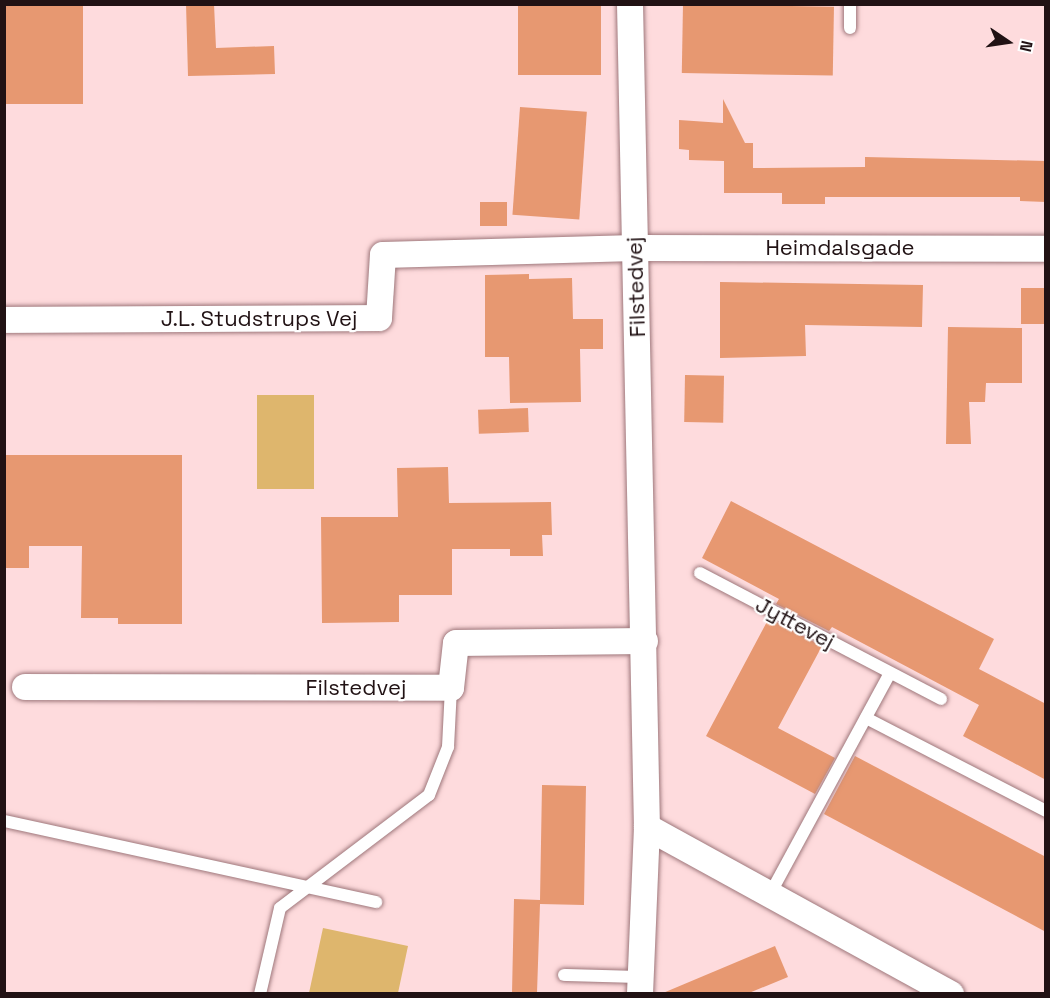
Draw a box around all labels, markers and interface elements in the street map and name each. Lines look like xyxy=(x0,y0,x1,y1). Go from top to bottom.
north arrow xyxy=(978,12,1038,72)
text: N xyxy=(1015,39,1037,54)
street label: Heimdalsgade xyxy=(765,235,915,261)
street label: Filstedvej xyxy=(621,236,651,338)
street label: J.L. Studstrups Vej xyxy=(160,306,358,332)
street label: Jyttevej xyxy=(751,591,839,655)
street label: Filstedvej xyxy=(306,675,406,701)

